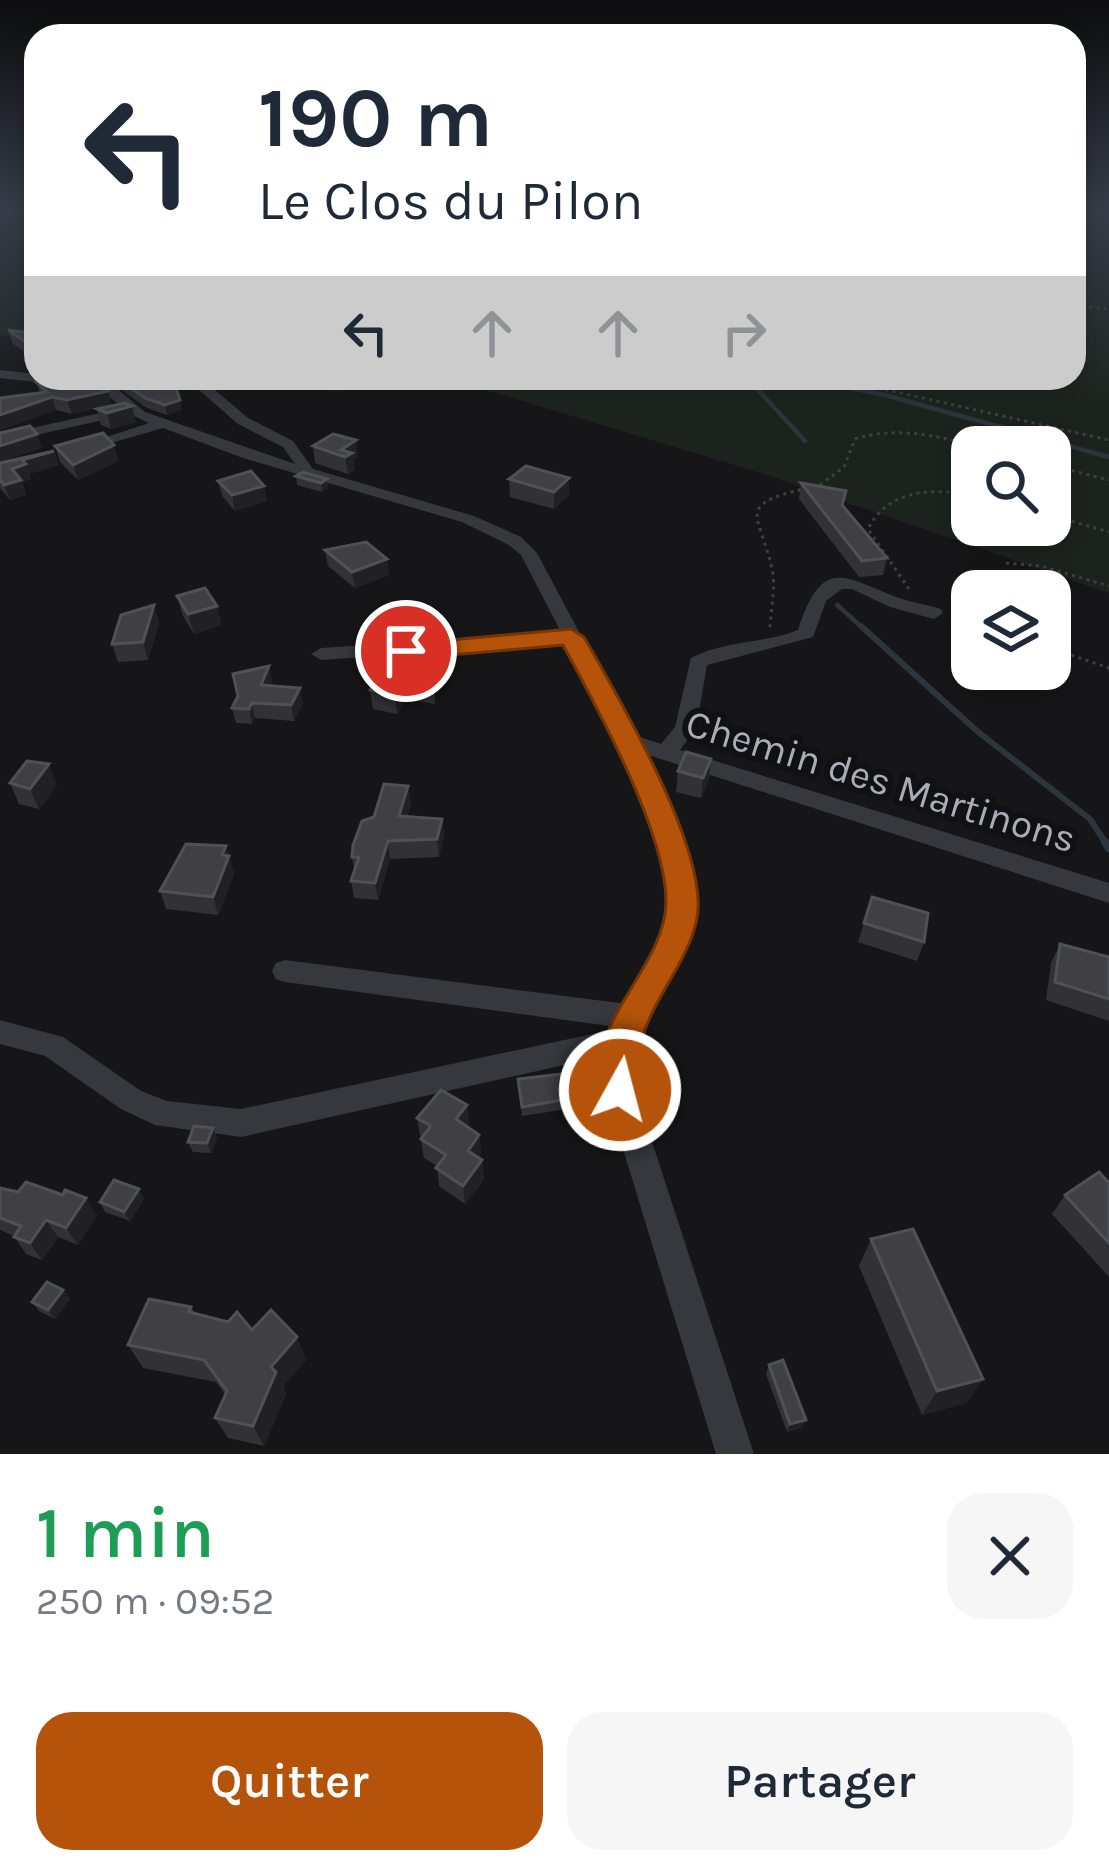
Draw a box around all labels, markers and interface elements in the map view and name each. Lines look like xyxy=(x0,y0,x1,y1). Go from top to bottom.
text: 190 m xyxy=(258,69,493,167)
icon: left xyxy=(60,72,216,228)
text: Le Clos du Pilon xyxy=(258,169,643,233)
icon: left xyxy=(333,300,399,366)
icon: ahead xyxy=(459,300,525,366)
icon: ahead xyxy=(585,300,651,366)
icon: right xyxy=(711,300,777,366)
map controls xyxy=(951,426,1071,690)
button: search xyxy=(951,426,1071,546)
button: layers xyxy=(951,570,1071,690)
pin xyxy=(355,600,457,702)
icon: arrive xyxy=(373,618,439,684)
street label: Chemin des Martinons xyxy=(681,700,1081,862)
position arrow xyxy=(557,1027,683,1153)
text: 1 min xyxy=(36,1491,215,1575)
button: close xyxy=(947,1493,1073,1619)
text: 250 m · 09:52 xyxy=(36,1578,274,1624)
button: Quitter xyxy=(36,1712,543,1850)
button: Partager xyxy=(567,1712,1073,1850)

